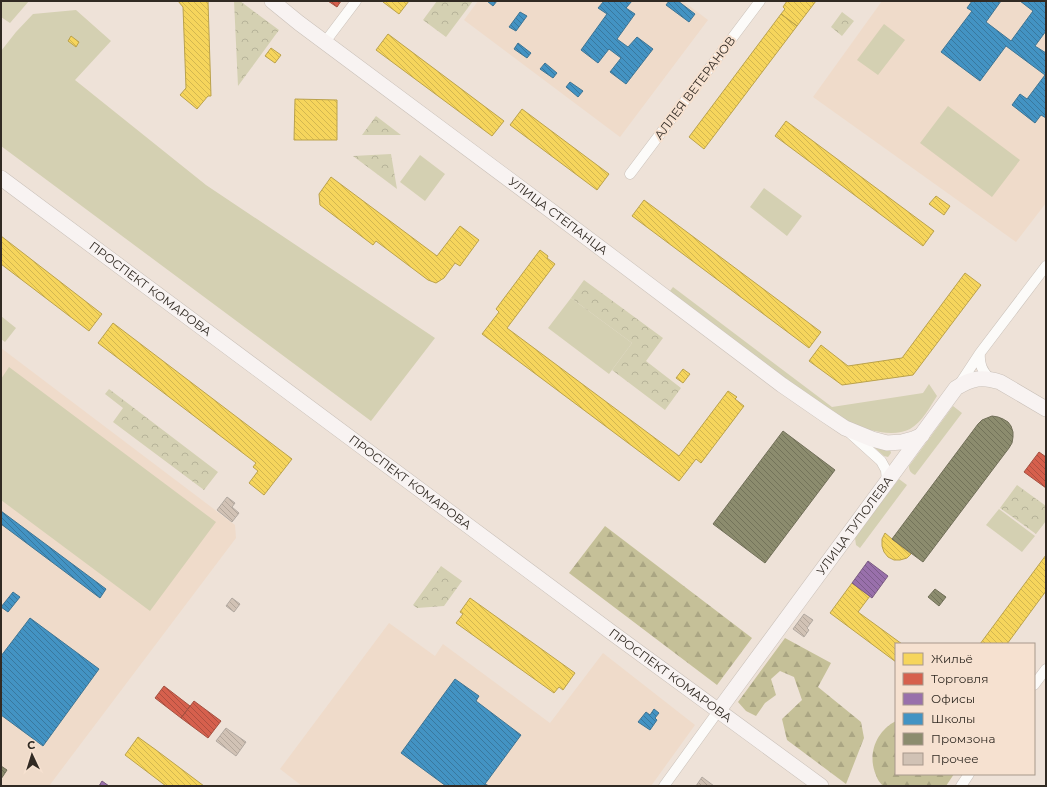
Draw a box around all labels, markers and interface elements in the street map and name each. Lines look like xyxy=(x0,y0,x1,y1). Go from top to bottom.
street label: АЛЛЕЯ ВЕТЕРАНОВ xyxy=(651,33,738,142)
street label: УЛИЦА СТЕПАНЦА xyxy=(506,174,611,258)
street label: ПРОСПЕКТ КОМАРОВА xyxy=(86,238,215,339)
street label: ПРОСПЕКТ КОМАРОВА xyxy=(346,432,475,533)
street label: УЛИЦА ТУПОЛЕВА xyxy=(813,473,896,578)
street label: ПРОСПЕКТ КОМАРОВА xyxy=(606,625,735,725)
legend xyxy=(895,643,1035,775)
text: Жильё xyxy=(931,651,973,666)
text: Торговля xyxy=(931,671,988,686)
text: Офисы xyxy=(931,691,975,706)
text: Школы xyxy=(931,711,976,726)
text: Промзона xyxy=(931,731,995,746)
north arrow xyxy=(12,735,52,775)
text: С xyxy=(27,738,36,752)
text: Прочее xyxy=(931,751,979,766)

